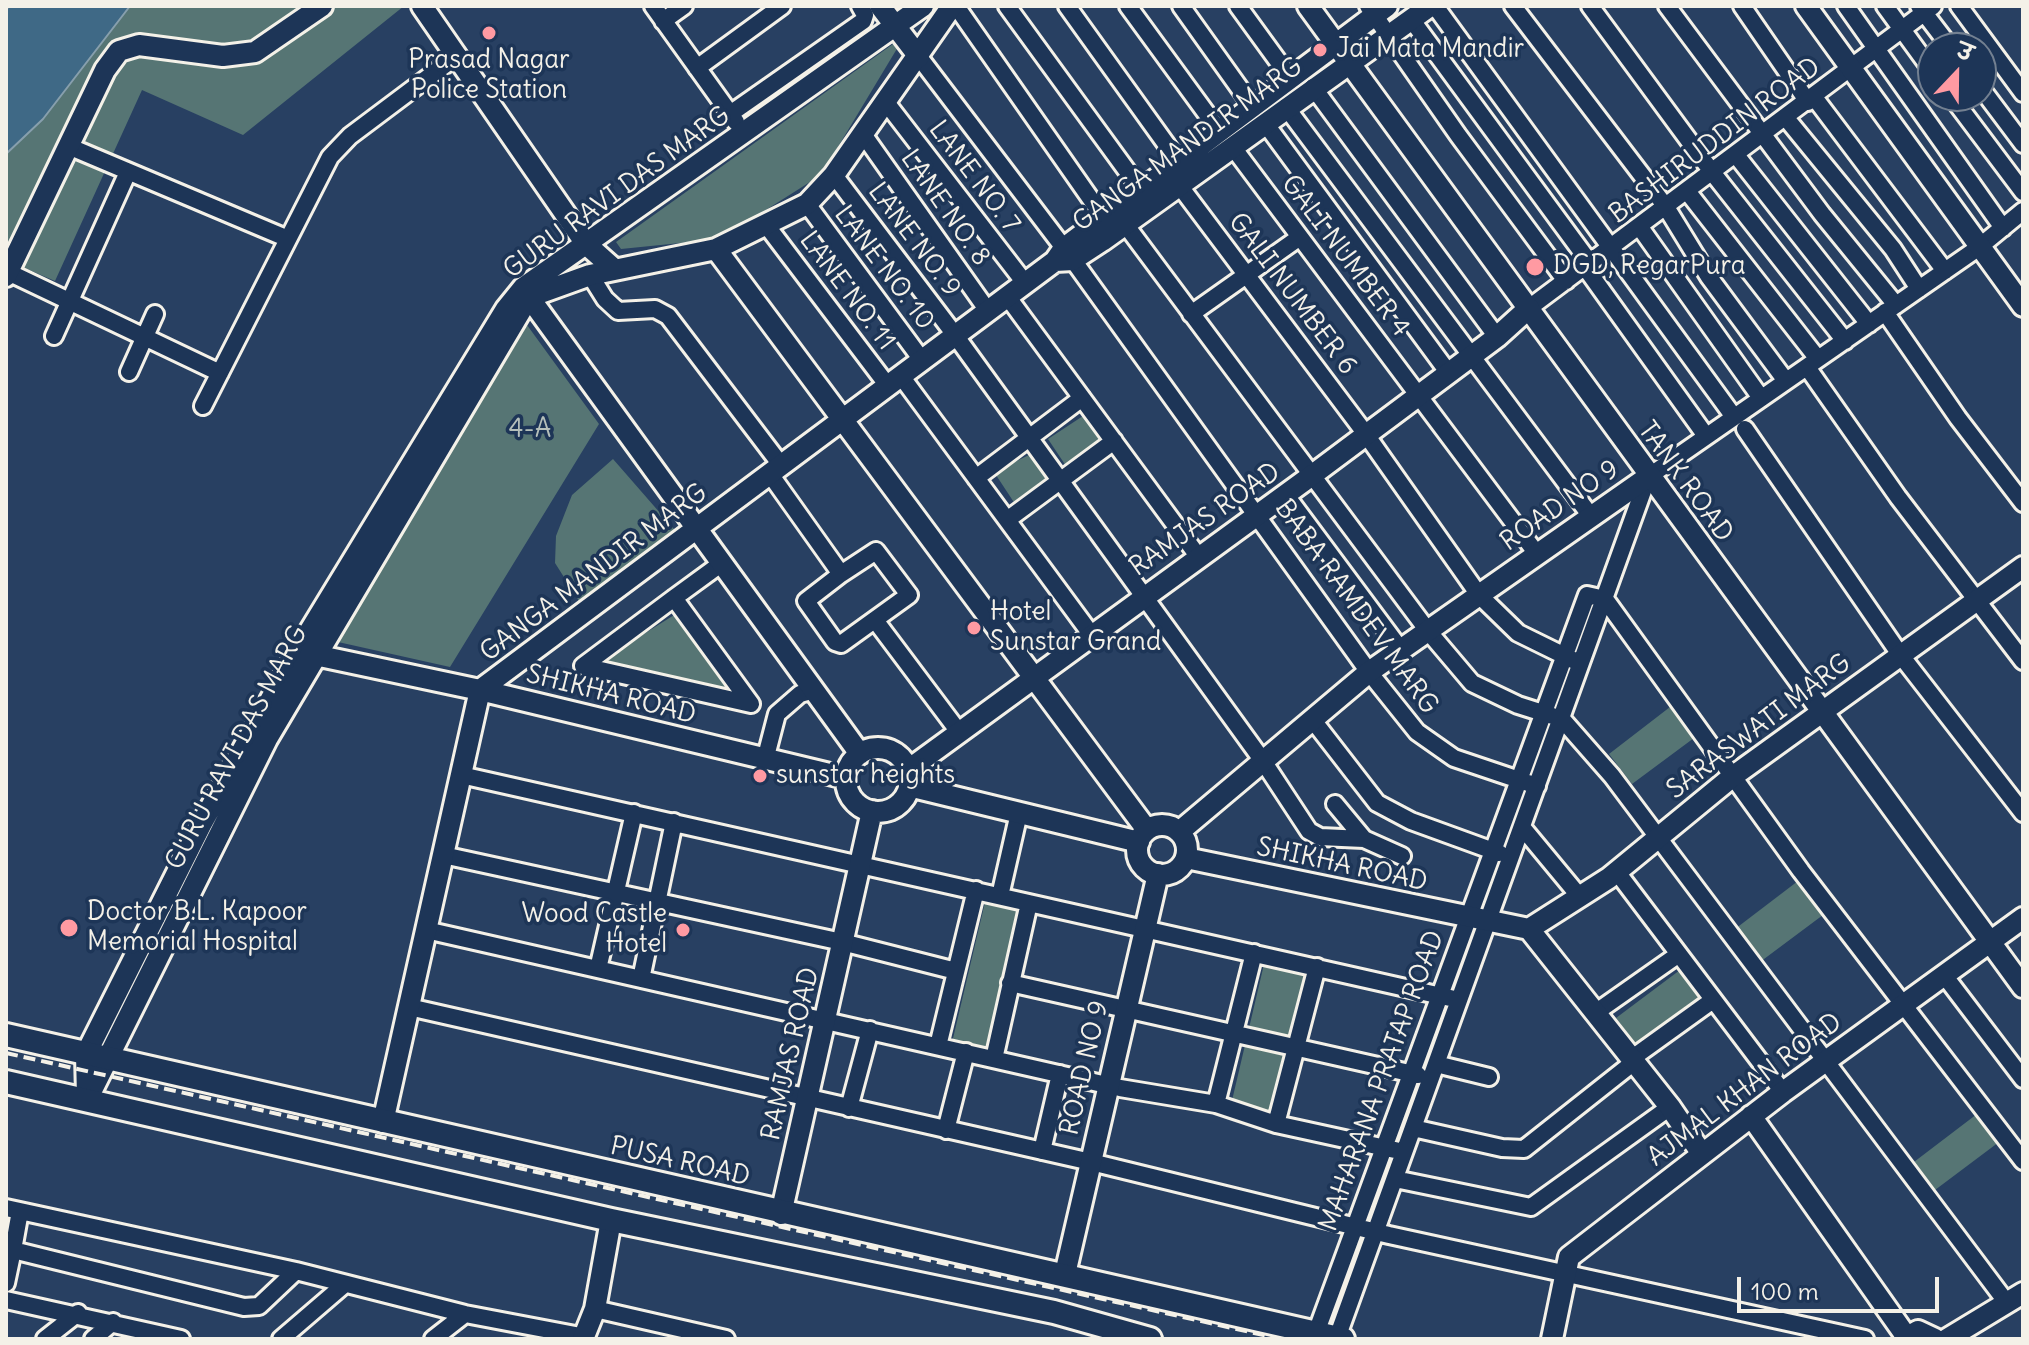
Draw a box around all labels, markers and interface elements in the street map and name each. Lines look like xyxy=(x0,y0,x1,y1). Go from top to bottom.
marker: Prasad Nagar Police Station xyxy=(480,24,498,42)
north arrow xyxy=(1917,32,1997,112)
place label: Jai Mata Mandir xyxy=(1336,34,1524,66)
text: उ xyxy=(1953,36,1977,67)
marker: Jai Mata Mandir xyxy=(1311,41,1329,59)
place label: Prasad Nagar Police Station xyxy=(408,45,570,106)
street label: GANGA MANDIR MARG xyxy=(1067,51,1309,239)
street label: BASHIRUDDIN ROAD xyxy=(1603,52,1827,230)
street label: GURU RAVI DAS MARG xyxy=(498,100,736,286)
street label: LANE NO. 7 xyxy=(922,115,1026,239)
street label: LANE NO. 8 xyxy=(894,144,996,272)
street label: GALI NUMBER 4 xyxy=(1274,169,1416,343)
street label: LANE NO. 9 xyxy=(861,177,967,303)
street label: LANE NO. 10 xyxy=(827,200,941,336)
street label: GALI NUMBER 6 xyxy=(1221,207,1363,381)
street label: LANE NO. 11 xyxy=(792,226,902,356)
place label: DGD, RegarPura xyxy=(1553,251,1746,283)
marker: DGD, RegarPura xyxy=(1524,256,1546,278)
park label: 4-A xyxy=(509,414,551,446)
street label: TANK ROAD xyxy=(1631,416,1739,548)
street label: ROAD NO 9 xyxy=(1495,454,1625,558)
street label: RAMJAS ROAD xyxy=(1124,457,1286,583)
street label: GANGA MANDIR MARG xyxy=(474,478,714,668)
street label: BABA RAMDEV MARG xyxy=(1268,494,1444,720)
place label: Hotel Sunstar Grand xyxy=(990,597,1161,658)
marker: Hotel Sunstar Grand xyxy=(965,619,983,637)
street label: GURU RAVI DAS MARG xyxy=(159,621,315,875)
street label: SARASWATI MARG xyxy=(1661,648,1857,806)
street label: SHIKHA ROAD xyxy=(523,659,699,731)
place label: sunstar heights xyxy=(776,760,955,792)
marker: sunstar heights xyxy=(751,767,769,785)
street label: SHIKHA ROAD xyxy=(1254,832,1430,898)
place label: Doctor B.L. Kapoor Memorial Hospital xyxy=(87,897,307,958)
place label: Wood Castle Hotel xyxy=(521,899,667,960)
marker: Doctor B.L. Kapoor Memorial Hospital xyxy=(58,917,80,939)
marker: Wood Castle Hotel xyxy=(674,921,692,939)
street label: MAHARANA PRATAP ROAD xyxy=(1313,926,1451,1236)
street label: RAMJAS ROAD xyxy=(756,964,826,1144)
street label: ROAD NO 9 xyxy=(1054,998,1116,1138)
street label: AJMAL KHAN ROAD xyxy=(1642,1007,1848,1173)
street label: PUSA ROAD xyxy=(607,1131,753,1193)
scale bar xyxy=(1741,1261,1943,1311)
text: 100 m xyxy=(1751,1276,1819,1306)

